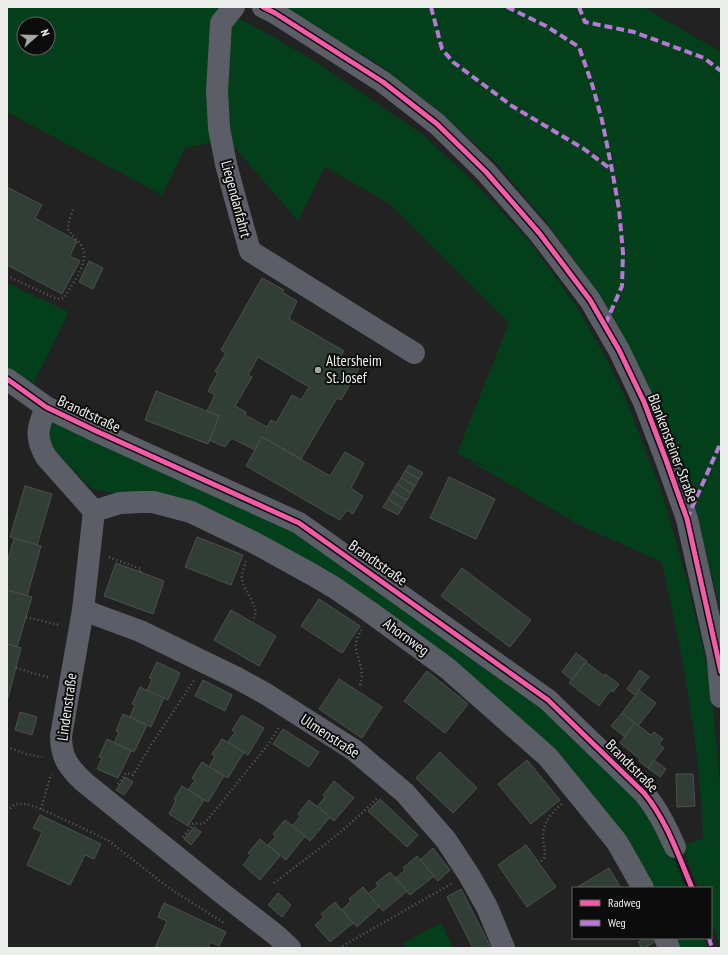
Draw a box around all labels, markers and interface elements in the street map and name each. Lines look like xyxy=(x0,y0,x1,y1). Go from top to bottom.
north arrow xyxy=(16,16,56,56)
text: N xyxy=(38,27,53,38)
street label: Liegendanfahrt xyxy=(217,158,256,239)
place label: Altersheim St. Josef xyxy=(326,351,382,387)
marker: Altersheim St. Josef xyxy=(313,365,323,375)
street label: Brandtstraße xyxy=(55,391,124,436)
street label: Blankensteiner Straße xyxy=(644,391,703,505)
street label: Brandtstraße xyxy=(345,536,411,590)
street label: Ahornweg xyxy=(380,614,433,660)
street label: Lindenstraße xyxy=(52,672,81,742)
street label: Ulmenstraße xyxy=(297,709,363,762)
street label: Brandtstraße xyxy=(602,735,663,796)
legend xyxy=(572,887,712,939)
text: Radweg xyxy=(608,895,641,910)
text: Weg xyxy=(608,915,626,930)

